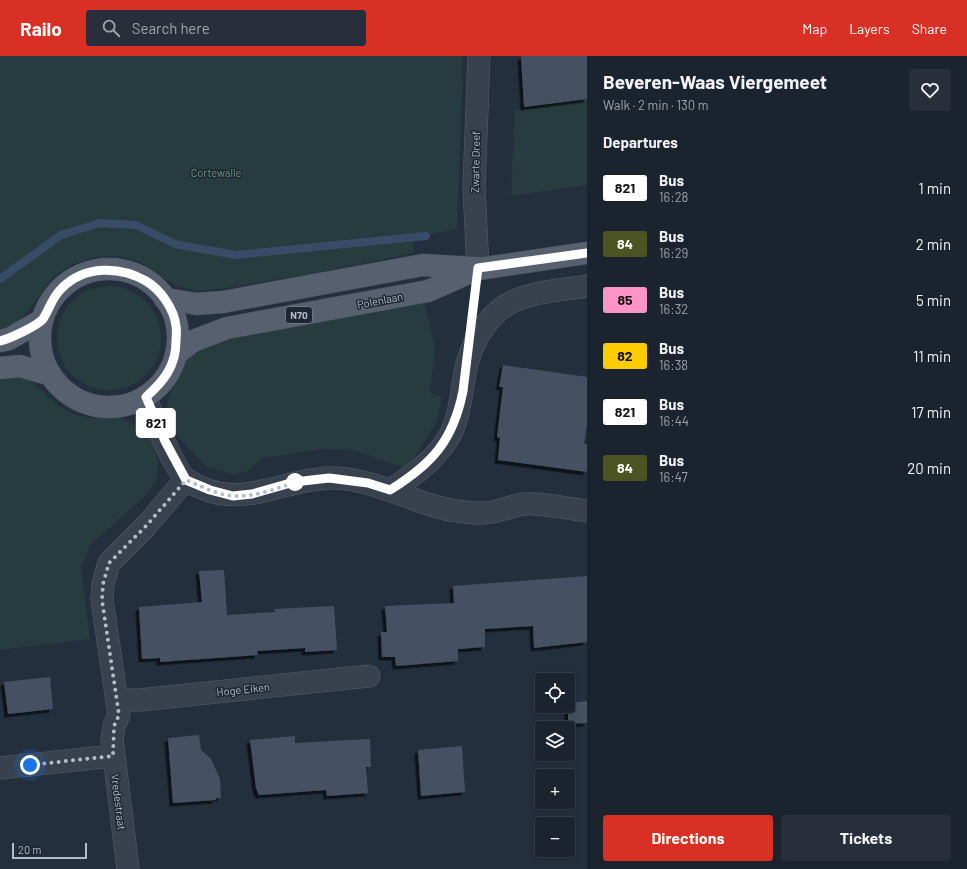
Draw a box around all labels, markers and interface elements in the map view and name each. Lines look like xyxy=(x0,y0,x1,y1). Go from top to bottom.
search box xyxy=(86,10,366,46)
text: Railo xyxy=(20,17,62,40)
icon: search xyxy=(100,17,122,39)
text: Search here xyxy=(132,19,210,37)
text: Map xyxy=(802,20,827,37)
text: Layers xyxy=(849,20,890,37)
text: Share xyxy=(912,20,947,37)
button: heart xyxy=(909,69,951,111)
text: Beveren-Waas Viergemeet xyxy=(603,70,827,93)
text: Walk · 2 min · 130 m xyxy=(603,97,708,113)
street label: Zwarte Dreef xyxy=(468,131,482,193)
text: Departures xyxy=(603,133,678,151)
park label: Cortewalle xyxy=(191,166,242,179)
text: Bus xyxy=(659,171,684,189)
text: 821 xyxy=(615,179,635,196)
text: 1 min xyxy=(918,179,951,197)
text: 16:28 xyxy=(659,189,688,205)
text: Bus xyxy=(659,227,684,245)
text: 84 xyxy=(617,235,633,252)
text: 2 min xyxy=(916,235,951,253)
text: 16:29 xyxy=(659,245,688,261)
text: Bus xyxy=(659,283,684,301)
street label: Polenlaan xyxy=(356,289,404,311)
text: 85 xyxy=(617,291,633,308)
text: 5 min xyxy=(916,291,951,309)
text: 16:32 xyxy=(659,301,688,317)
road number: N70 xyxy=(286,307,312,323)
text: Bus xyxy=(659,339,684,357)
text: 82 xyxy=(617,347,633,364)
text: 11 min xyxy=(913,347,951,365)
text: 16:38 xyxy=(659,357,688,373)
text: Bus xyxy=(659,395,684,413)
text: 821 xyxy=(615,403,635,420)
text: 17 min xyxy=(911,403,951,421)
line badge: 821 xyxy=(133,410,179,436)
text: 16:44 xyxy=(659,413,689,429)
text: 821 xyxy=(146,414,166,431)
text: Bus xyxy=(659,451,684,469)
text: 84 xyxy=(617,459,633,476)
text: 20 min xyxy=(907,459,951,477)
text: 16:47 xyxy=(659,469,688,485)
unlabelled marker xyxy=(286,473,304,491)
map controls xyxy=(535,673,575,857)
button: locate xyxy=(535,673,575,713)
street label: Hoge Eiken xyxy=(216,680,270,698)
button: layers xyxy=(535,721,575,761)
your location xyxy=(20,755,40,775)
button: + xyxy=(535,769,575,809)
street label: Vredestraat xyxy=(109,773,129,831)
button: Directions xyxy=(603,815,773,861)
button: Tickets xyxy=(781,815,951,861)
button: − xyxy=(535,817,575,857)
scale bar xyxy=(12,841,87,860)
text: 20 m xyxy=(18,843,41,856)

